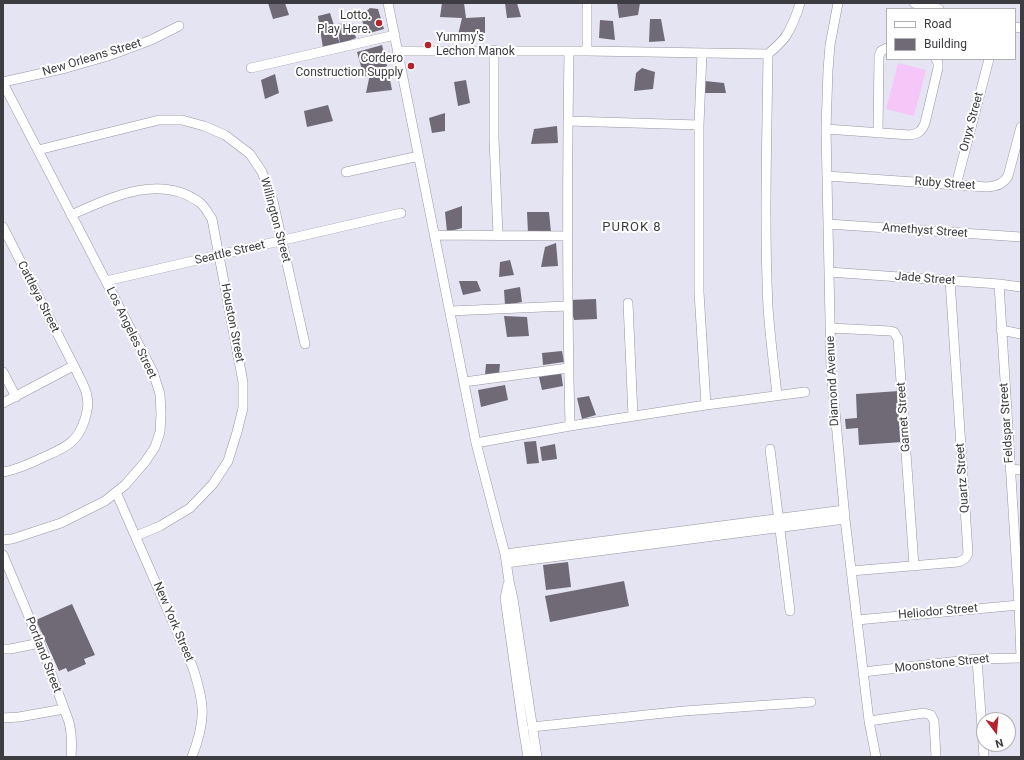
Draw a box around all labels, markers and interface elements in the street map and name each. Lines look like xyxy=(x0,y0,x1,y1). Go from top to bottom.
legend xyxy=(886,8,1016,60)
place label: Lotto. Play Here. xyxy=(317,9,371,37)
text: Road xyxy=(924,17,952,31)
marker: Lotto. Play Here. xyxy=(374,18,384,28)
place label: Yummy's Lechon Manok xyxy=(436,31,515,59)
street label: New Orleans Street xyxy=(41,36,143,80)
text: Building xyxy=(924,37,967,51)
marker: Yummy's Lechon Manok xyxy=(423,40,433,50)
place label: Cordero Construction Supply xyxy=(296,52,403,80)
marker: Cordero Construction Supply xyxy=(406,61,416,71)
street label: Onyx Street xyxy=(957,91,987,153)
street label: Ruby Street xyxy=(914,175,976,193)
street label: Willington Street xyxy=(257,176,293,264)
district label: PUROK 8 xyxy=(602,220,662,236)
street label: Amethyst Street xyxy=(882,221,968,241)
street label: Seattle Street xyxy=(193,238,267,268)
street label: Cattleya Street xyxy=(14,259,62,335)
street label: Jade Street xyxy=(894,270,956,288)
street label: Houston Street xyxy=(217,282,247,364)
street label: Los Angeles Street xyxy=(103,285,159,381)
street label: Diamond Avenue xyxy=(823,336,843,426)
street label: Garnet Street xyxy=(894,381,914,453)
street label: Feldspar Street xyxy=(997,382,1017,464)
street label: Quartz Street xyxy=(953,442,973,514)
street label: New York Street xyxy=(150,580,196,664)
street label: Heliodor Street xyxy=(898,601,978,623)
street label: Portland Street xyxy=(22,615,64,695)
street label: Moonstone Street xyxy=(894,652,990,676)
north arrow xyxy=(976,712,1016,752)
text: N xyxy=(994,736,1005,750)

